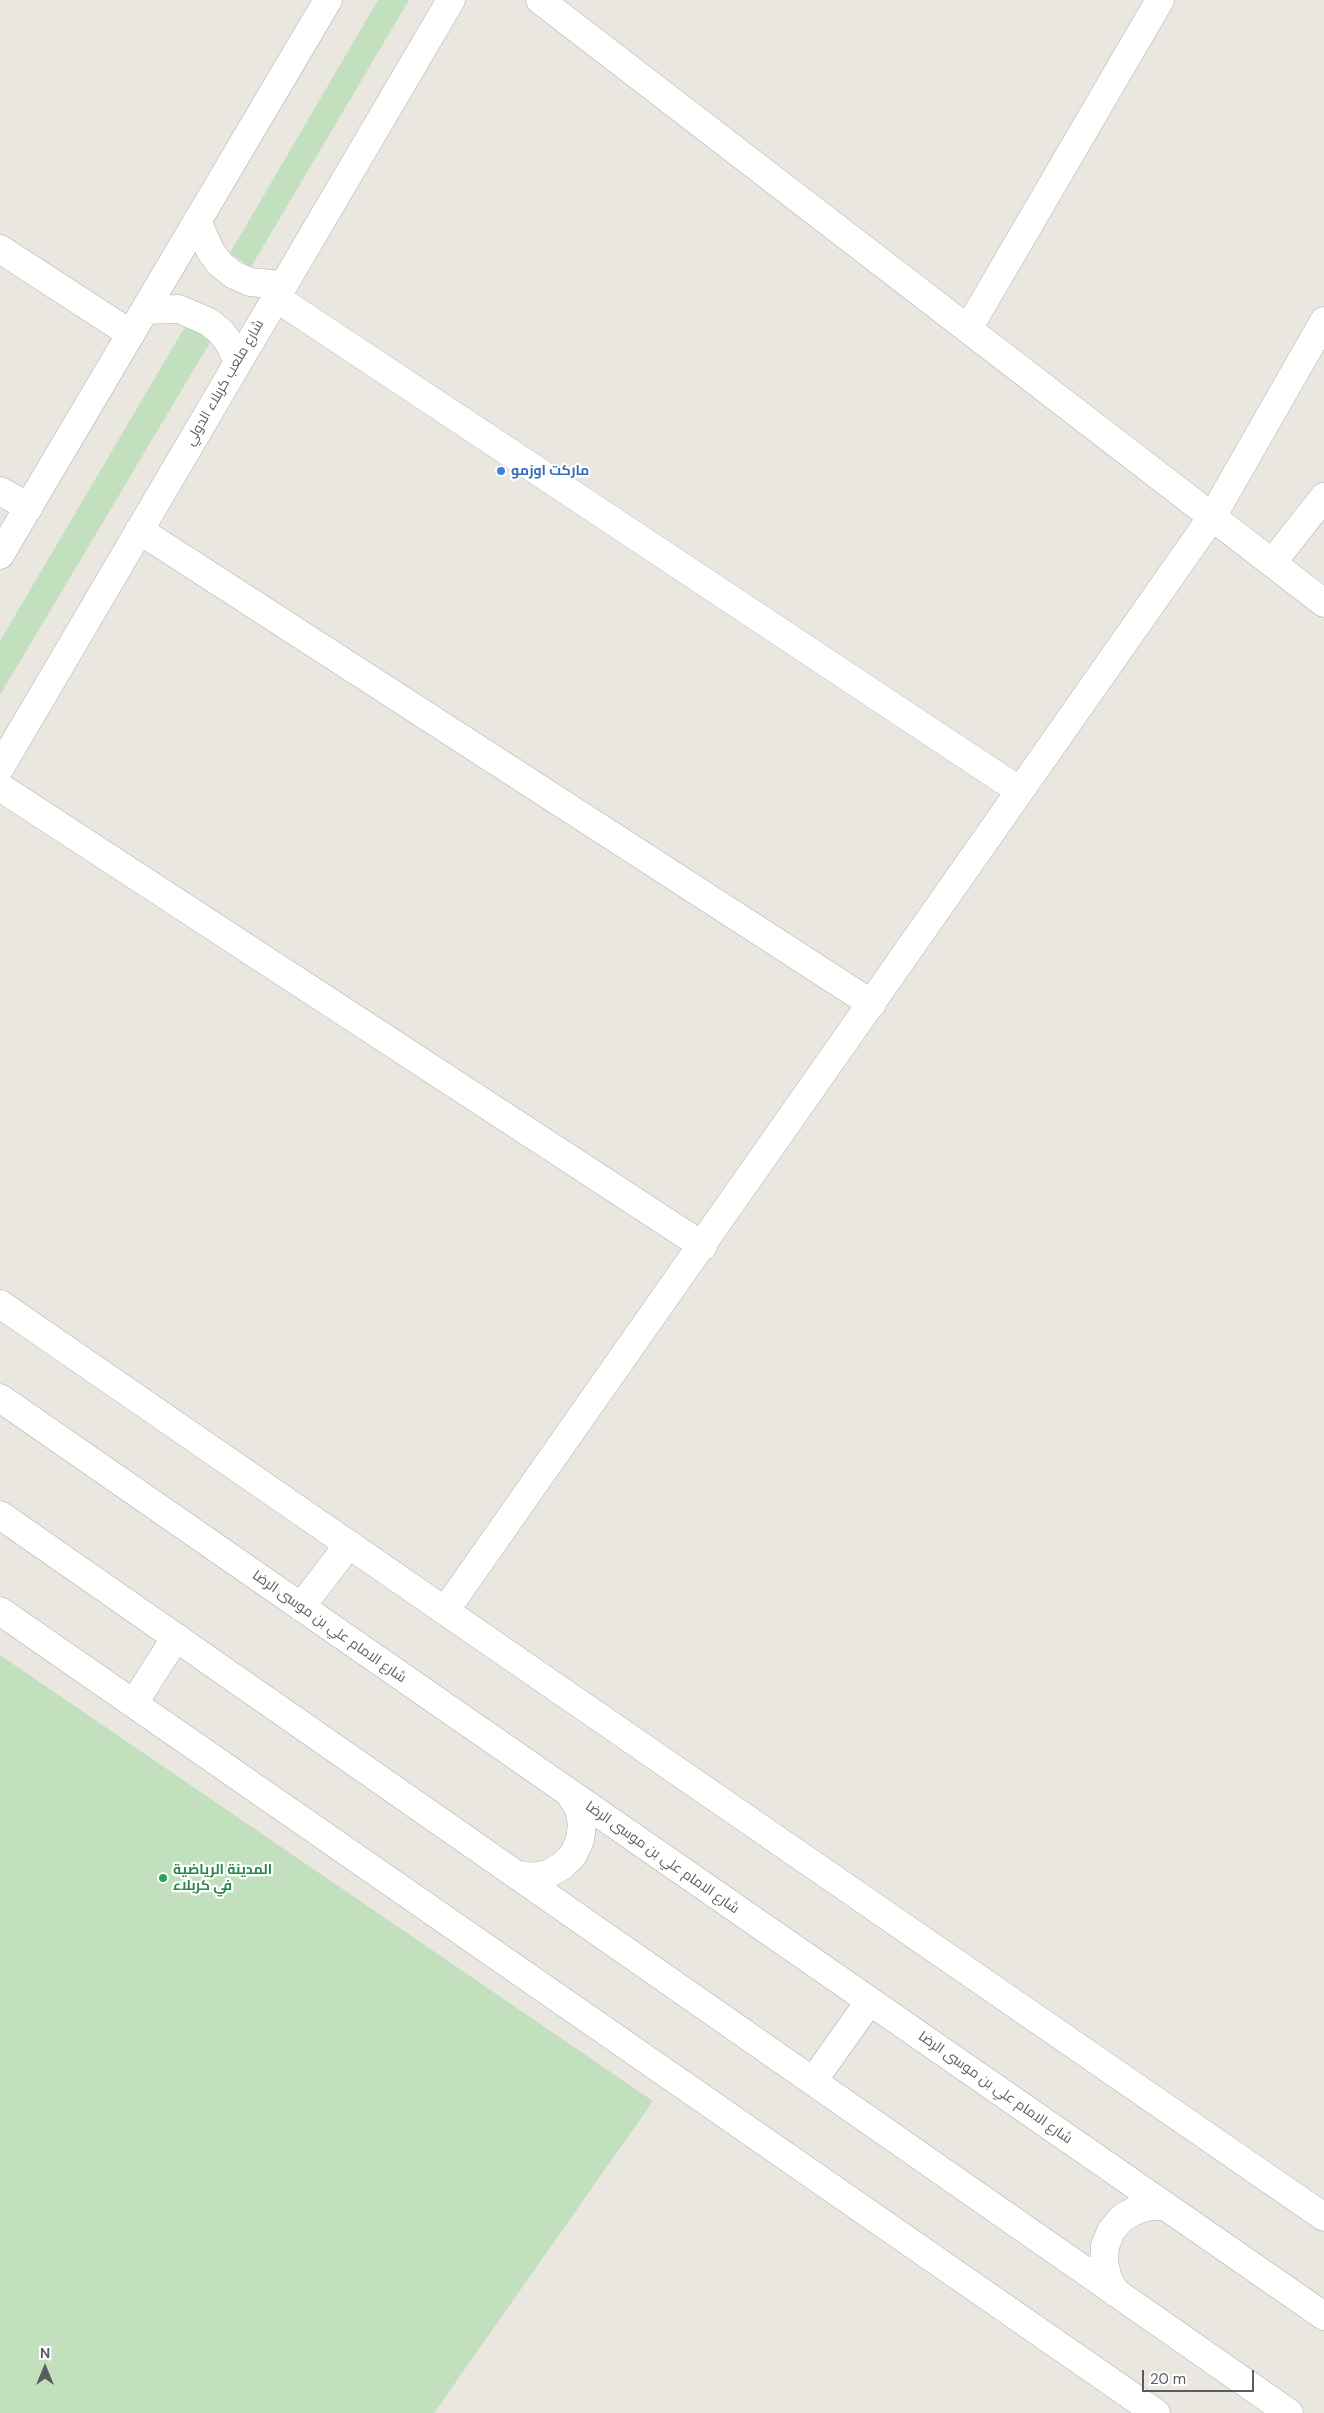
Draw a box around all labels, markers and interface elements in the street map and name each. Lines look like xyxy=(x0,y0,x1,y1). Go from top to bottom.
street label: شارع ملعب كربلاء الدولي xyxy=(182,317,268,449)
place label: ماركت اوزمو xyxy=(511,463,589,479)
marker: ماركت اوزمو xyxy=(495,465,507,477)
street label: شارع الامام علي بن موسى الرضا xyxy=(249,1567,409,1687)
street label: شارع الامام علي بن موسى الرضا xyxy=(582,1798,742,1918)
place label: المدينة الرياضية في كربلاء xyxy=(173,1862,272,1894)
marker: المدينة الرياضية في كربلاء xyxy=(157,1872,169,1884)
street label: شارع الامام علي بن موسى الرضا xyxy=(915,2028,1075,2148)
north arrow xyxy=(20,2343,70,2393)
text: N xyxy=(40,2344,50,2362)
scale bar xyxy=(1144,2360,1256,2392)
text: 20 m xyxy=(1150,2369,1186,2389)

